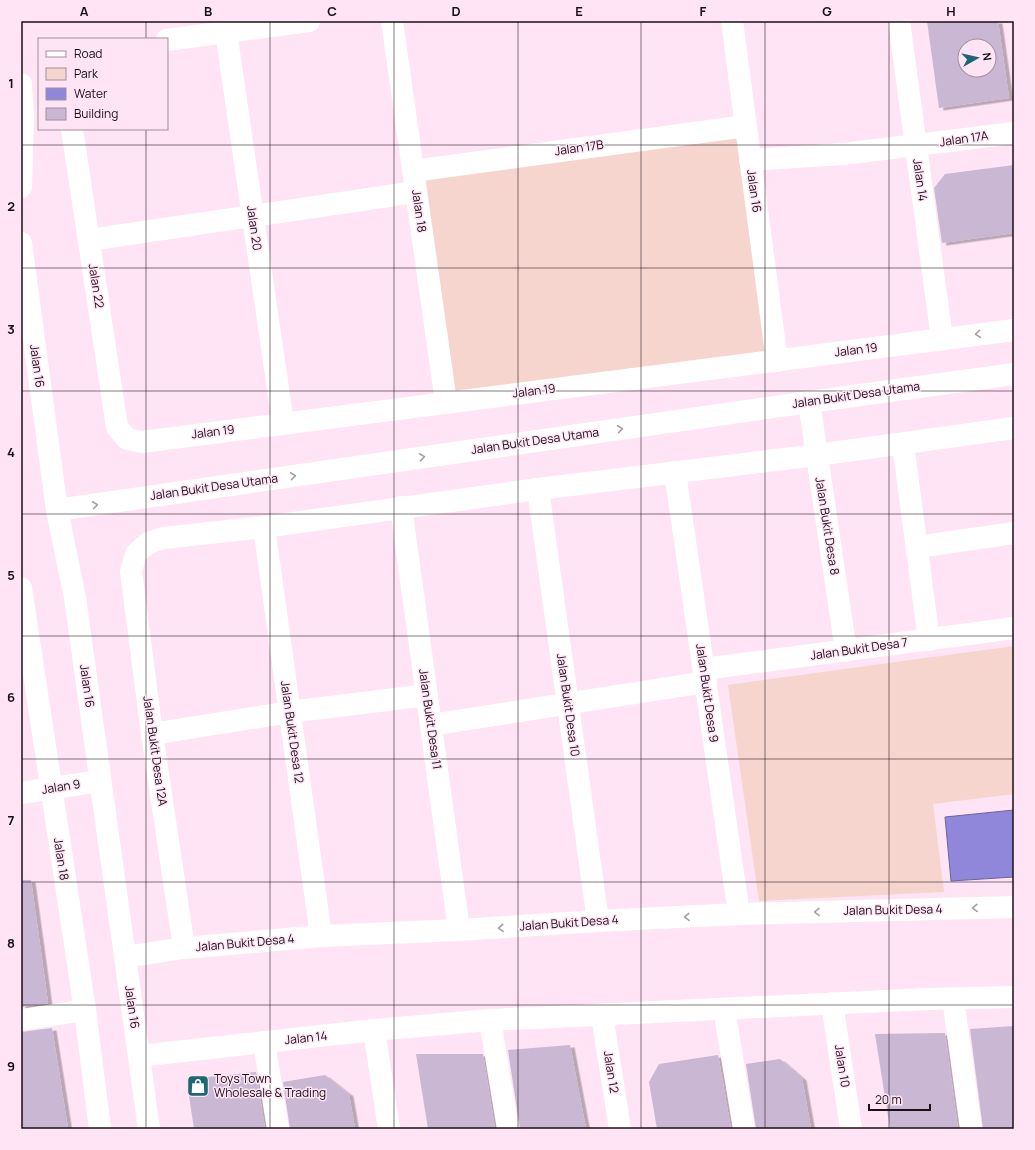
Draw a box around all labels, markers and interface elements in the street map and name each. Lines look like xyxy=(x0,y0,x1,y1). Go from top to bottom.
text: A xyxy=(80,2,89,20)
text: B xyxy=(204,2,212,20)
text: C xyxy=(327,2,337,20)
text: D xyxy=(451,2,461,20)
text: E xyxy=(575,2,583,20)
text: F xyxy=(700,2,707,20)
text: G xyxy=(822,2,832,20)
text: H xyxy=(946,2,956,20)
legend xyxy=(38,38,168,130)
north arrow xyxy=(957,38,997,78)
text: Road xyxy=(74,45,102,62)
text: N xyxy=(979,52,995,62)
text: Park xyxy=(74,65,99,82)
text: 1 xyxy=(8,74,14,92)
text: Water xyxy=(74,85,108,102)
text: Building xyxy=(74,105,118,122)
street label: Jalan 17A xyxy=(938,127,990,150)
street label: Jalan 17B xyxy=(553,136,605,159)
street label: Jalan 14 xyxy=(909,157,932,202)
street label: Jalan 16 xyxy=(743,168,766,214)
street label: Jalan 18 xyxy=(408,189,431,233)
text: 2 xyxy=(7,197,15,215)
street label: Jalan 20 xyxy=(243,204,266,252)
street label: Jalan 22 xyxy=(85,262,108,310)
text: 3 xyxy=(7,320,15,338)
one-way arrow xyxy=(975,329,981,338)
street label: Jalan 19 xyxy=(833,338,878,361)
street label: Jalan 16 xyxy=(26,343,49,389)
street label: Jalan Bukit Desa Utama xyxy=(791,377,921,412)
street label: Jalan 19 xyxy=(511,379,556,402)
street label: Jalan 19 xyxy=(190,420,235,443)
street label: Jalan Bukit Desa Utama xyxy=(470,423,600,458)
one-way arrow xyxy=(617,425,623,434)
text: 4 xyxy=(7,443,15,461)
one-way arrow xyxy=(419,453,425,462)
street label: Jalan Bukit Desa Utama xyxy=(149,469,279,504)
one-way arrow xyxy=(290,472,296,481)
street label: Jalan Bukit Desa 8 xyxy=(811,476,844,576)
one-way arrow xyxy=(92,501,98,510)
text: 5 xyxy=(7,566,15,584)
street label: Jalan Bukit Desa 7 xyxy=(809,633,909,664)
street label: Jalan Bukit Desa 9 xyxy=(692,642,723,743)
street label: Jalan Bukit Desa 10 xyxy=(553,652,584,758)
street label: Jalan 16 xyxy=(76,663,99,709)
street label: Jalan Bukit Desa 11 xyxy=(415,668,446,770)
street label: Jalan Bukit Desa 12 xyxy=(277,679,308,785)
text: 6 xyxy=(7,688,15,706)
street label: Jalan Bukit Desa 12A xyxy=(139,695,172,807)
street label: Jalan 9 xyxy=(40,775,81,798)
text: 7 xyxy=(8,811,15,829)
street label: Jalan 18 xyxy=(50,836,73,881)
street label: Jalan Bukit Desa 4 xyxy=(843,900,943,919)
one-way arrow xyxy=(972,904,978,912)
one-way arrow xyxy=(814,908,820,916)
street label: Jalan Bukit Desa 4 xyxy=(519,911,619,934)
one-way arrow xyxy=(684,912,690,921)
one-way arrow xyxy=(498,923,504,932)
street label: Jalan Bukit Desa 4 xyxy=(195,930,295,955)
text: 8 xyxy=(7,934,15,952)
street label: Jalan 16 xyxy=(121,984,144,1030)
street label: Jalan 14 xyxy=(284,1027,328,1048)
street label: Jalan 10 xyxy=(831,1043,854,1089)
street label: Jalan 12 xyxy=(600,1049,623,1095)
text: 9 xyxy=(7,1057,15,1075)
place label: Toys Town Wholesale & Trading xyxy=(214,1070,326,1101)
shop icon: Toys Town Wholesale & Trading xyxy=(185,1073,211,1099)
scale bar xyxy=(869,1086,930,1112)
text: 20 m xyxy=(875,1091,902,1108)

